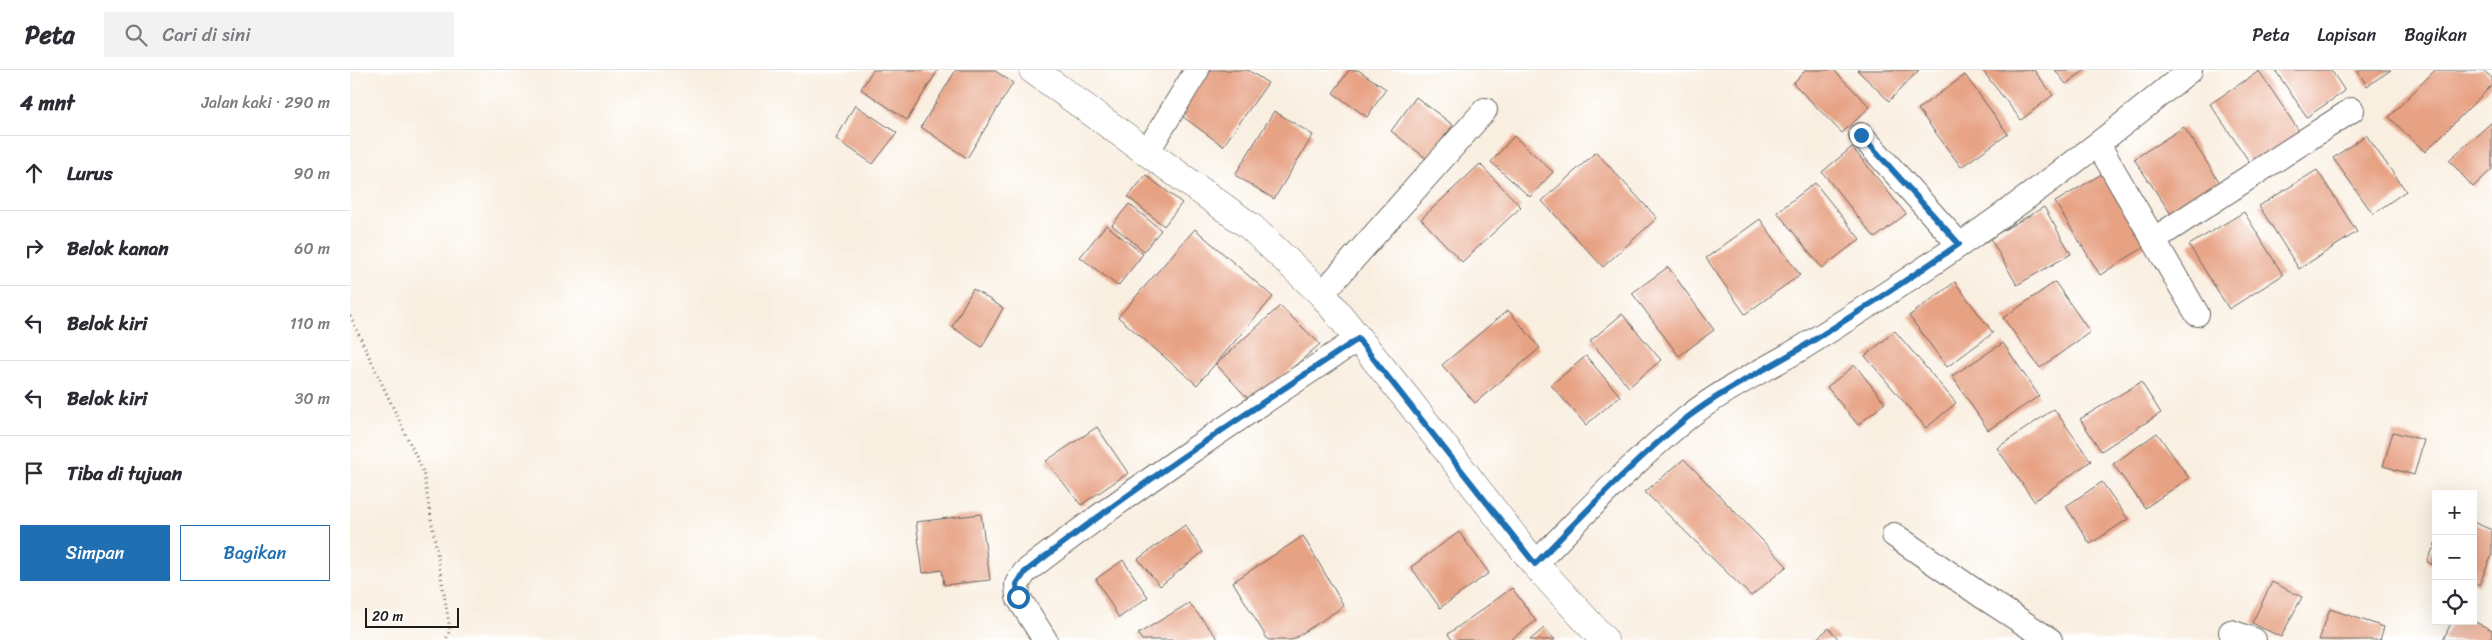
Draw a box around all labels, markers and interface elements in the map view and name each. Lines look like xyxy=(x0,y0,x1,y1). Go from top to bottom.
search box xyxy=(104,12,454,57)
text: Peta xyxy=(25,14,74,56)
text: Cari di sini xyxy=(162,18,251,51)
text: Peta xyxy=(2252,19,2289,51)
text: Lapisan xyxy=(2317,19,2376,51)
text: Bagikan xyxy=(2404,19,2467,51)
icon: search xyxy=(122,21,150,49)
text: 4 mnt xyxy=(20,84,75,122)
text: Jalan kaki · 290 m xyxy=(201,88,330,117)
route end xyxy=(1850,124,1873,147)
text: Lurus xyxy=(67,157,113,190)
icon: ahead xyxy=(20,159,48,187)
text: 90 m xyxy=(294,159,330,188)
text: Belok kanan xyxy=(67,232,169,265)
icon: right xyxy=(20,234,48,262)
text: 60 m xyxy=(294,234,330,263)
text: Belok kiri xyxy=(67,307,147,340)
icon: left xyxy=(20,309,48,337)
text: 110 m xyxy=(290,309,330,338)
text: Belok kiri xyxy=(67,382,147,415)
icon: left xyxy=(20,384,48,412)
text: 30 m xyxy=(295,384,330,413)
text: Tiba di tujuan xyxy=(67,457,182,490)
icon: arrive xyxy=(20,459,48,487)
map controls xyxy=(2432,490,2477,625)
button: + xyxy=(2432,490,2477,535)
button: Simpan xyxy=(20,525,170,581)
button: Bagikan xyxy=(180,525,330,581)
button: − xyxy=(2432,535,2477,580)
button: locate xyxy=(2432,580,2477,625)
route start xyxy=(1007,586,1030,609)
text: 20 m xyxy=(372,604,403,629)
scale bar xyxy=(365,605,459,628)

